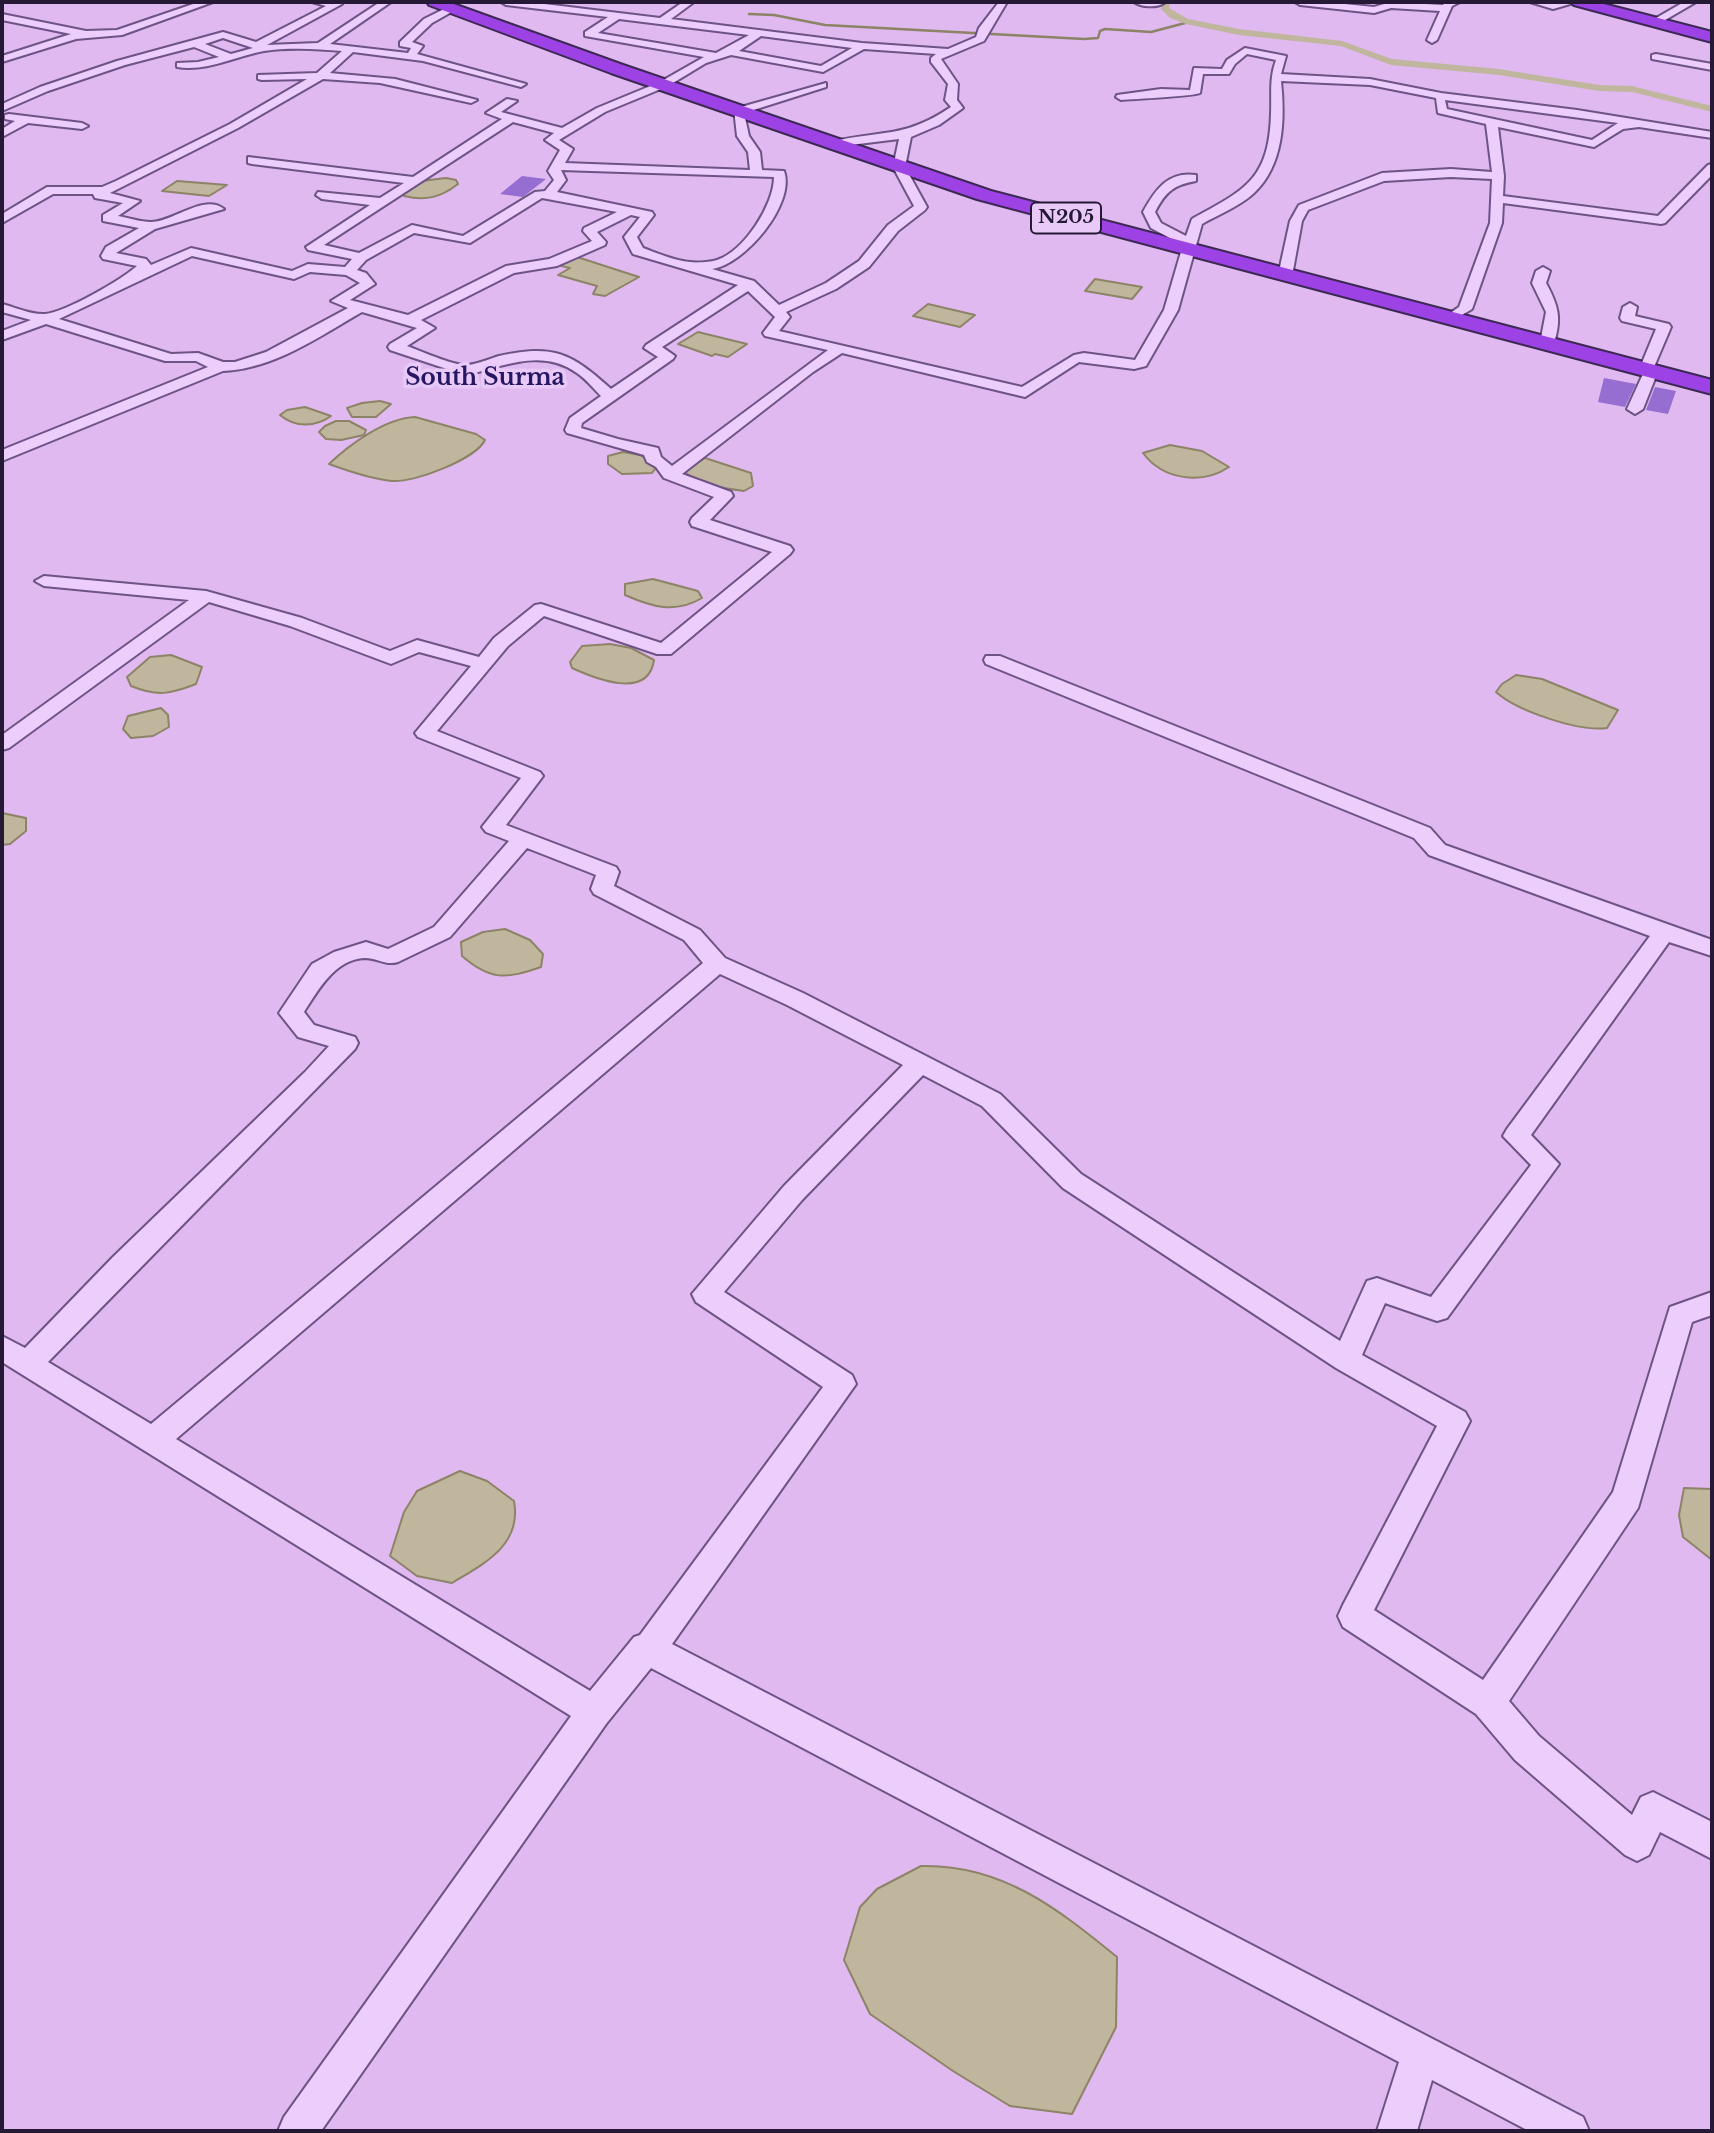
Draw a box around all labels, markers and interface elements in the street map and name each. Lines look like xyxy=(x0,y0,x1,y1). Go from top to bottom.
road number: N205 xyxy=(1031,202,1101,233)
district label: South Surma xyxy=(405,365,565,393)

